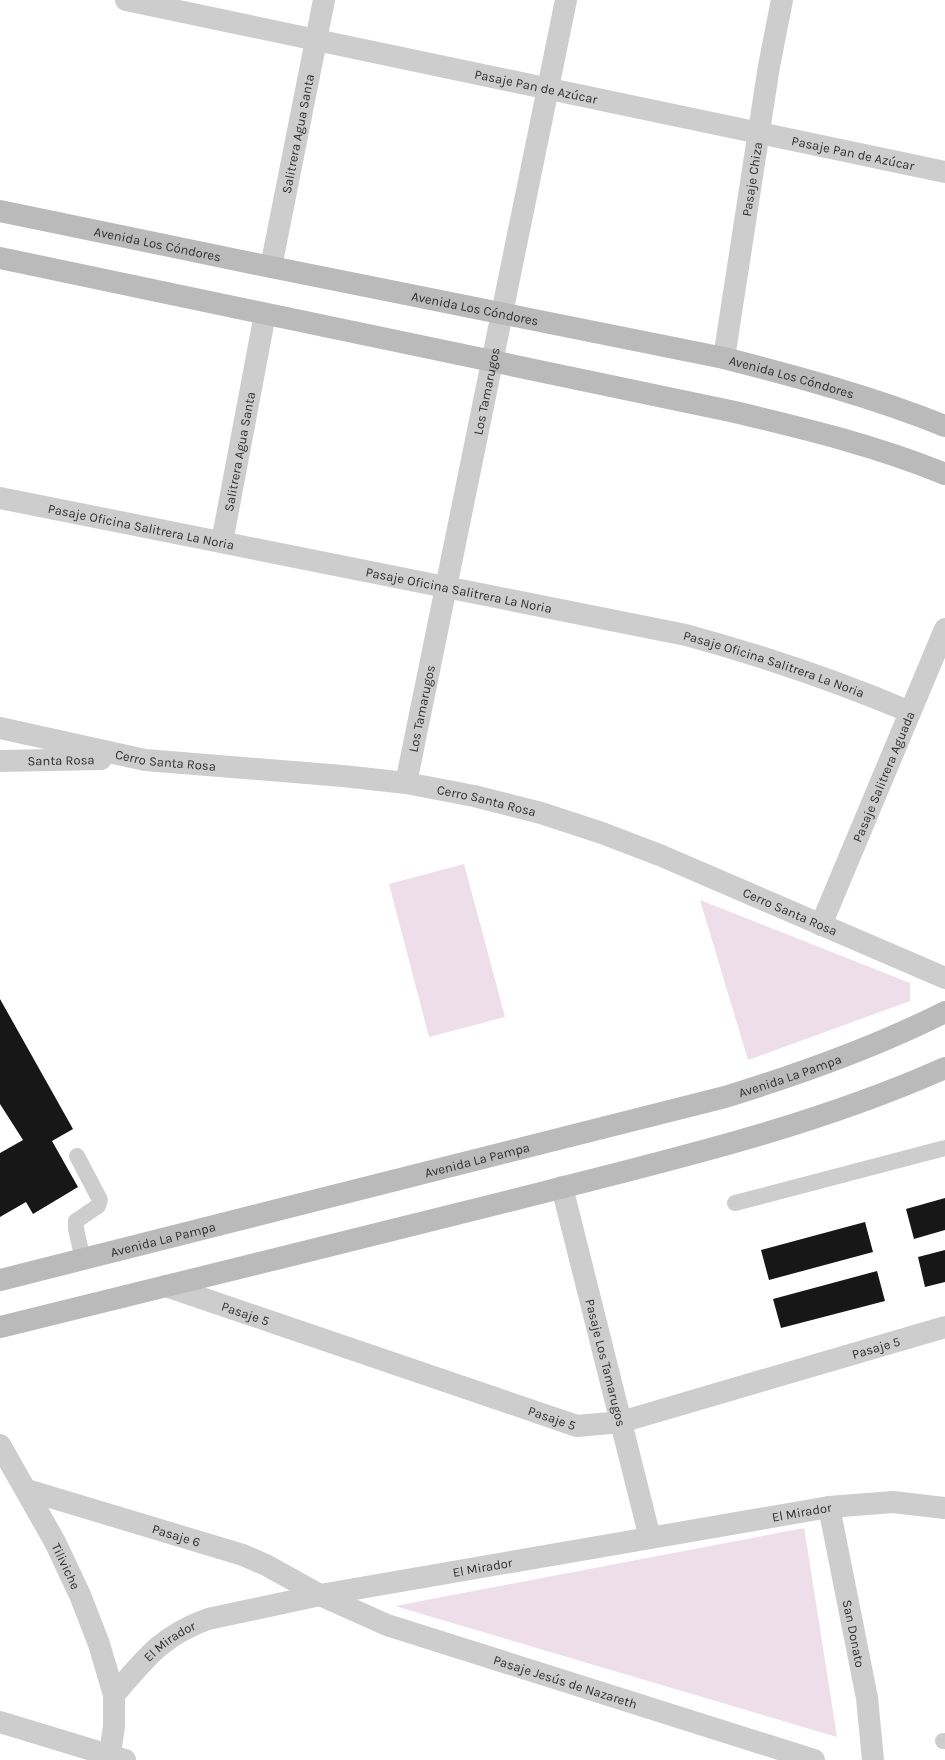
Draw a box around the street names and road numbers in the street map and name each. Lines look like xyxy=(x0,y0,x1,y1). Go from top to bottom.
street label: Pasaje Pan de Azúcar xyxy=(473,66,599,106)
street label: Salitrera Agua Santa xyxy=(278,72,317,195)
street label: Pasaje Pan de Azúcar xyxy=(790,133,916,173)
street label: Pasaje Chiza xyxy=(738,141,765,217)
street label: Avenida Los Cóndores xyxy=(93,223,223,264)
street label: Avenida Los Cóndores xyxy=(410,288,540,328)
street label: Los Tamarugos xyxy=(470,346,502,436)
street label: Avenida Los Cóndores xyxy=(728,352,856,401)
street label: Salitrera Agua Santa xyxy=(220,390,258,513)
street label: Pasaje Oficina Salitrera La Noria xyxy=(47,500,236,552)
street label: Pasaje Oficina Salitrera La Noria xyxy=(364,564,553,616)
street label: Pasaje Oficina Salitrera La Noria xyxy=(682,627,867,700)
street label: Los Tamarugos xyxy=(405,663,437,754)
street label: Pasaje Salitrera Aguada xyxy=(849,709,917,844)
street label: Cerro Santa Rosa xyxy=(114,746,217,773)
street label: Santa Rosa xyxy=(27,752,95,768)
street label: Cerro Santa Rosa xyxy=(436,782,538,819)
street label: Cerro Santa Rosa xyxy=(741,884,840,938)
street label: Avenida La Pampa xyxy=(736,1051,843,1100)
street label: Avenida La Pampa xyxy=(423,1139,531,1180)
street label: Avenida La Pampa xyxy=(109,1218,217,1259)
street label: Pasaje Los Tamarugos xyxy=(583,1297,629,1428)
street label: Pasaje 5 xyxy=(220,1298,271,1328)
street label: Pasaje 5 xyxy=(850,1333,902,1361)
street label: Pasaje 5 xyxy=(526,1402,578,1433)
street label: El Mirador xyxy=(771,1499,833,1524)
street label: Pasaje 6 xyxy=(150,1521,202,1549)
street label: Tiliviche xyxy=(49,1540,84,1592)
street label: El Mirador xyxy=(451,1554,514,1579)
street label: San Donato xyxy=(840,1598,868,1669)
street label: El Mirador xyxy=(140,1617,198,1664)
street label: Pasaje Jesús de Nazareth xyxy=(492,1652,639,1711)

